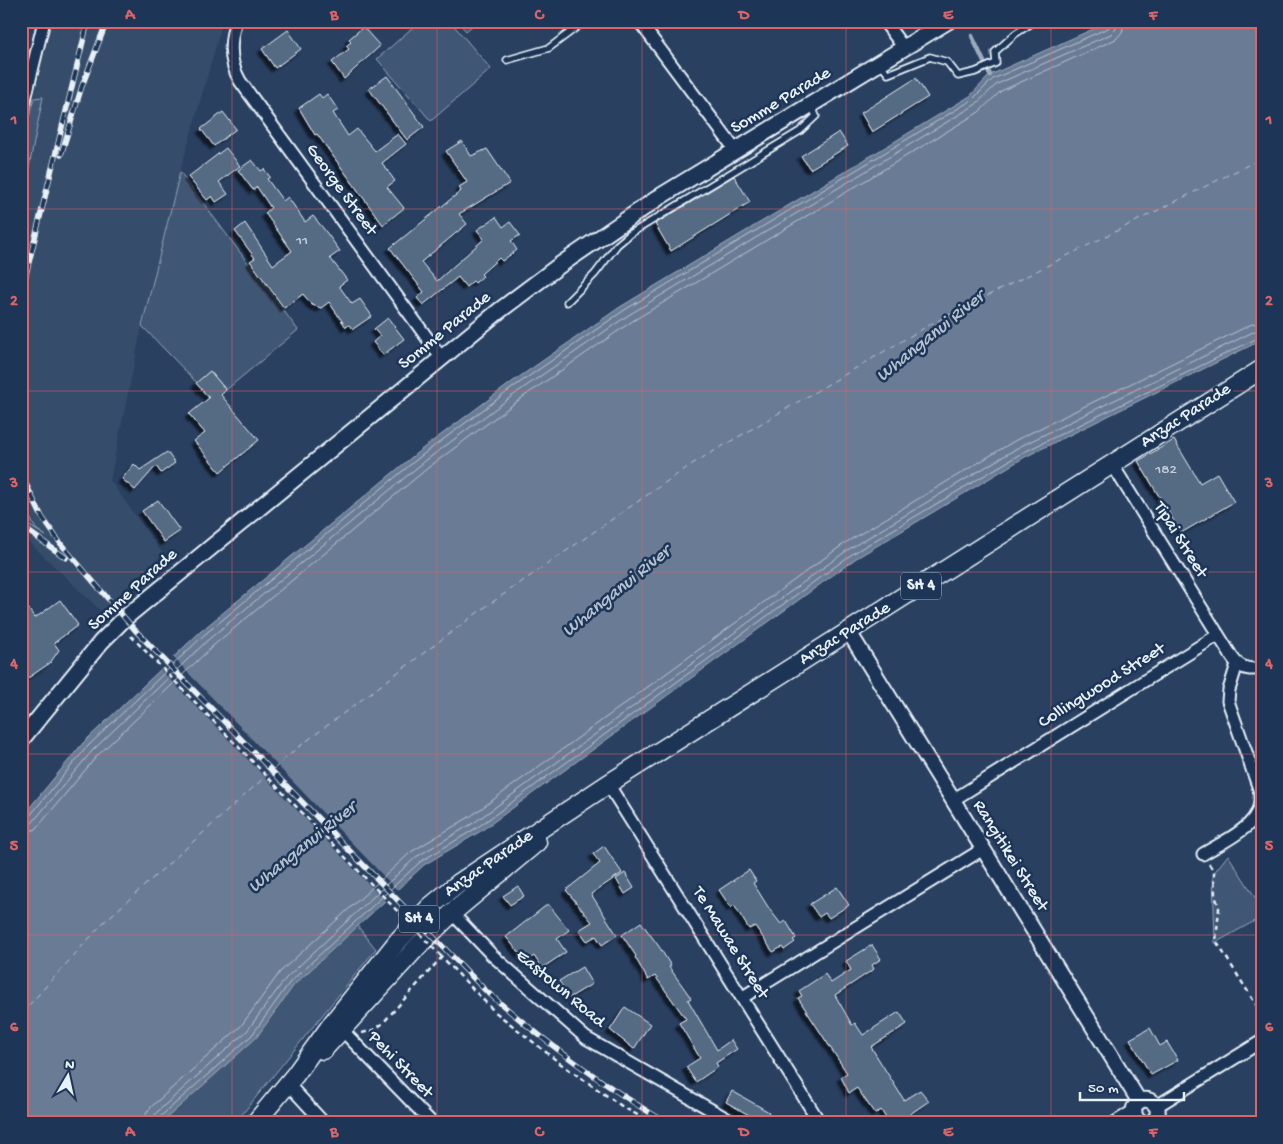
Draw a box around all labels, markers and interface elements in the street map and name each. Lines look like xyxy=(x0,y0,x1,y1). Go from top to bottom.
text: A xyxy=(124,7,136,26)
text: B xyxy=(329,7,339,26)
text: C xyxy=(534,7,545,26)
text: D xyxy=(737,7,750,26)
text: E xyxy=(943,7,954,26)
text: F xyxy=(1148,7,1159,26)
street label: Somme Parade xyxy=(727,63,835,139)
text: 1 xyxy=(10,112,17,131)
text: 1 xyxy=(1265,112,1272,131)
street label: George Street xyxy=(301,140,382,241)
house number: 11 xyxy=(295,232,308,250)
water label: Whanganui River xyxy=(872,284,993,388)
street label: Somme Parade xyxy=(395,287,496,375)
text: 2 xyxy=(10,293,18,312)
text: 2 xyxy=(1265,293,1273,312)
street label: Anzac Parade xyxy=(1137,379,1236,453)
house number: 182 xyxy=(1154,461,1177,479)
text: 3 xyxy=(9,475,18,494)
text: 3 xyxy=(1264,475,1273,494)
street label: Tipai Street xyxy=(1148,497,1213,583)
water label: Whanganui River xyxy=(558,539,679,643)
street label: Somme Parade xyxy=(84,544,183,636)
road number: SH 4 xyxy=(901,572,941,600)
street label: Anzac Parade xyxy=(796,597,895,670)
street label: Collingwood Street xyxy=(1035,638,1171,733)
text: 4 xyxy=(9,656,18,675)
text: 4 xyxy=(1264,656,1273,675)
water label: Whanganui River xyxy=(244,795,365,899)
street label: Rangitikei Street xyxy=(967,797,1053,917)
street label: Anzac Parade xyxy=(441,825,538,902)
text: 5 xyxy=(10,838,19,857)
text: 5 xyxy=(1265,838,1274,857)
street label: Te Mawae Street xyxy=(687,882,774,1004)
road number: SH 4 xyxy=(399,906,439,932)
street label: Eastown Road xyxy=(511,945,610,1034)
text: 6 xyxy=(10,1019,19,1038)
text: 6 xyxy=(1265,1019,1274,1038)
street label: Pehi Street xyxy=(362,1026,438,1104)
north arrow xyxy=(42,1052,92,1102)
text: N xyxy=(64,1057,75,1075)
scale bar xyxy=(1080,1069,1184,1101)
text: 50 m xyxy=(1088,1080,1119,1098)
text: A xyxy=(124,1124,136,1143)
text: B xyxy=(329,1124,339,1143)
text: C xyxy=(534,1124,545,1143)
text: D xyxy=(737,1124,750,1143)
text: E xyxy=(943,1124,954,1143)
text: F xyxy=(1148,1124,1159,1143)

